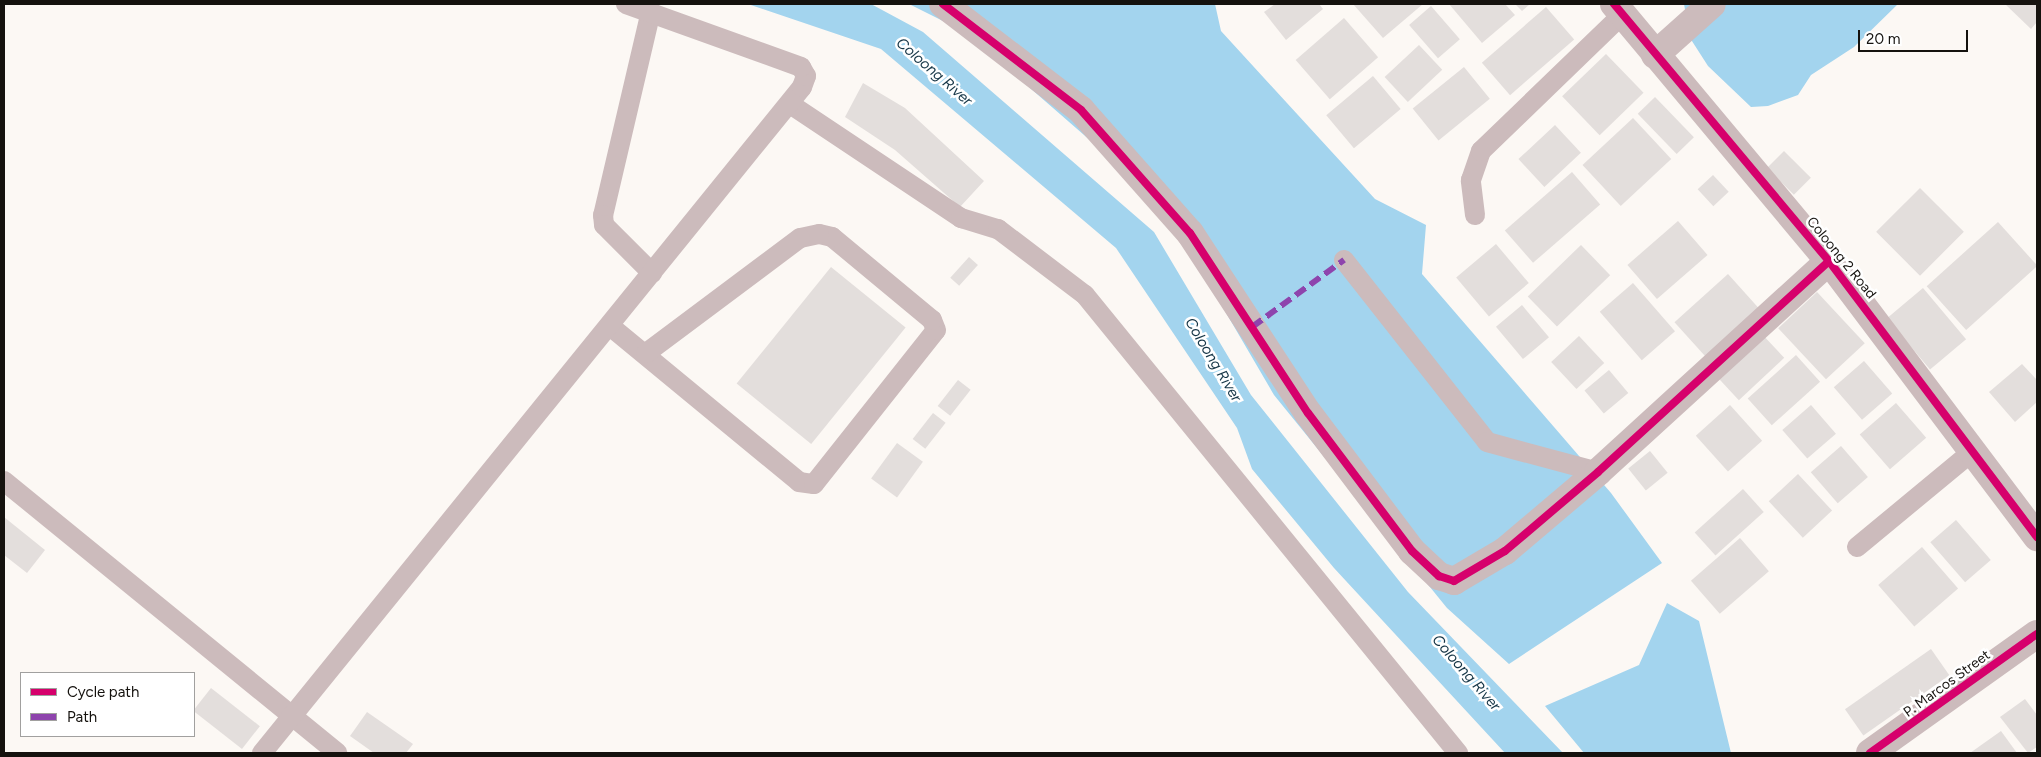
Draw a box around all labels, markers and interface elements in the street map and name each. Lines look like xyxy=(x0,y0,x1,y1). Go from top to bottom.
scale bar xyxy=(1861,20,1971,52)
text: 20 m xyxy=(1866,30,1900,48)
water label: Coloong River xyxy=(892,34,976,110)
street label: Coloong 2 Road xyxy=(1803,214,1879,302)
water label: Coloong River xyxy=(1181,315,1245,405)
water label: Coloong River xyxy=(1428,631,1504,715)
street label: P. Marcos Street xyxy=(1900,647,1994,721)
legend xyxy=(20,672,195,737)
text: Cycle path xyxy=(67,683,139,701)
text: Path xyxy=(67,708,97,726)

